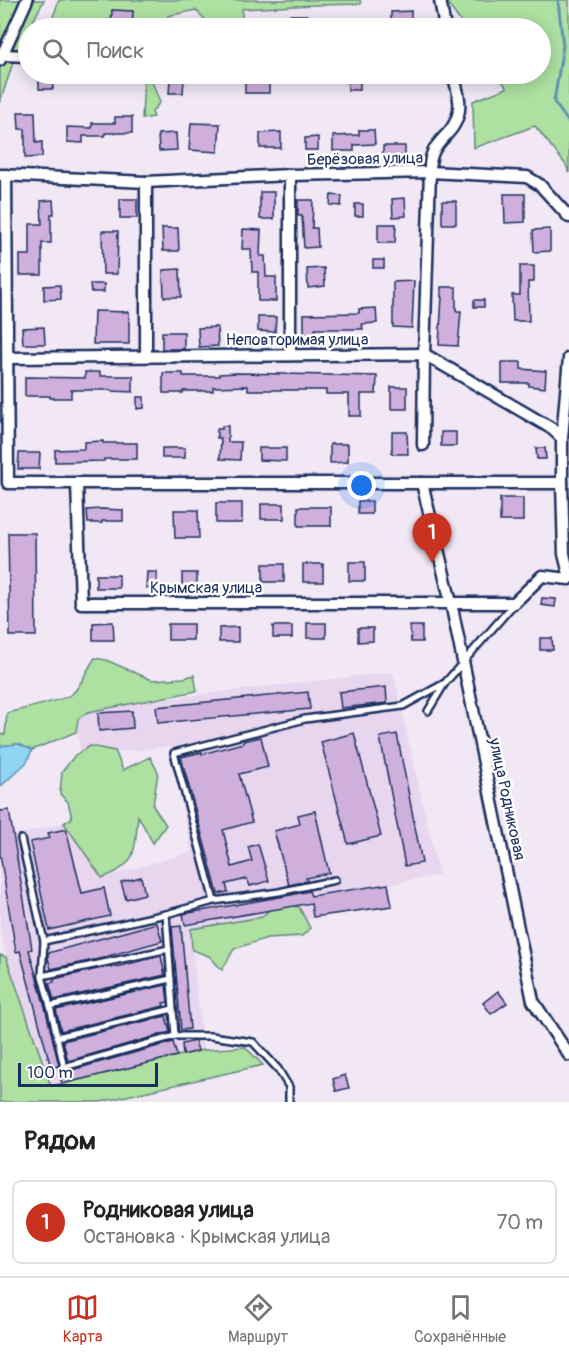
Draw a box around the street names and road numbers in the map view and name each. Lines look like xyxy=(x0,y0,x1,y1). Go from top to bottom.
street label: Берёзовая улица xyxy=(307,148,423,170)
street label: Неповторимая улица xyxy=(226,330,368,350)
street label: Крымская улица xyxy=(150,578,262,598)
street label: улица Родниковая xyxy=(484,735,530,862)

